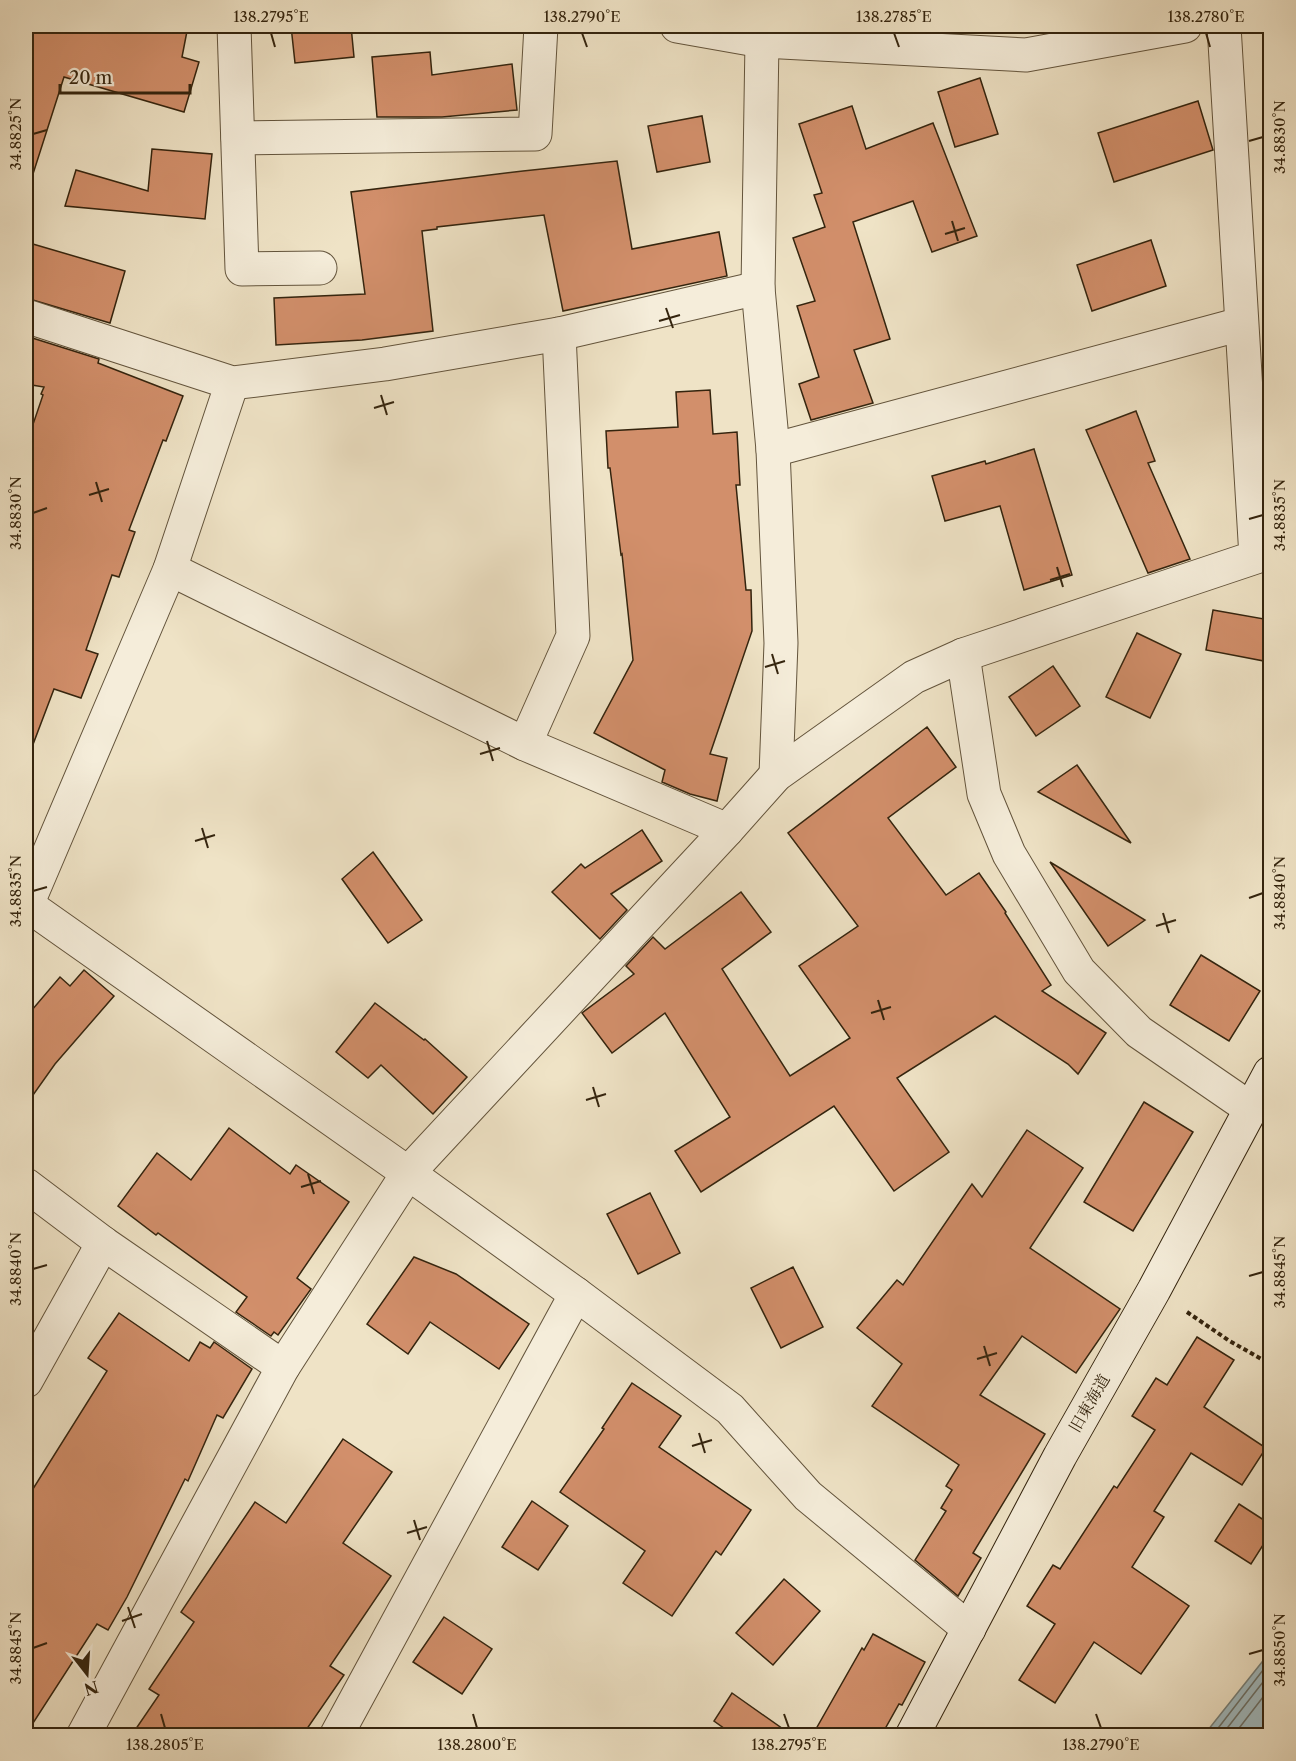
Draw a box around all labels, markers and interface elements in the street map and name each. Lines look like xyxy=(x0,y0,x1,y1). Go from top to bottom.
text: 138.2795°E xyxy=(233,7,309,26)
text: 138.2790°E xyxy=(543,7,621,26)
text: 138.2785°E xyxy=(856,7,932,26)
text: 138.2780°E xyxy=(1167,7,1245,26)
scale bar xyxy=(60,57,190,95)
text: 20 m xyxy=(69,67,113,89)
text: 34.8825°N xyxy=(6,98,25,170)
text: 34.8830°N xyxy=(1270,100,1289,174)
text: 34.8830°N xyxy=(6,476,25,550)
text: 34.8835°N xyxy=(1270,479,1289,551)
text: 34.8835°N xyxy=(6,855,25,927)
text: 34.8840°N xyxy=(1270,856,1289,930)
text: 34.8840°N xyxy=(6,1232,25,1306)
text: 34.8845°N xyxy=(1270,1236,1289,1308)
street label: 旧東海道 xyxy=(1064,1370,1114,1436)
text: 34.8845°N xyxy=(6,1612,25,1684)
text: 34.8850°N xyxy=(1270,1613,1289,1687)
north arrow xyxy=(57,1644,117,1704)
text: N xyxy=(82,1677,101,1700)
text: 138.2805°E xyxy=(126,1735,204,1754)
text: 138.2800°E xyxy=(437,1735,517,1754)
text: 138.2795°E xyxy=(751,1735,827,1754)
text: 138.2790°E xyxy=(1062,1735,1140,1754)

